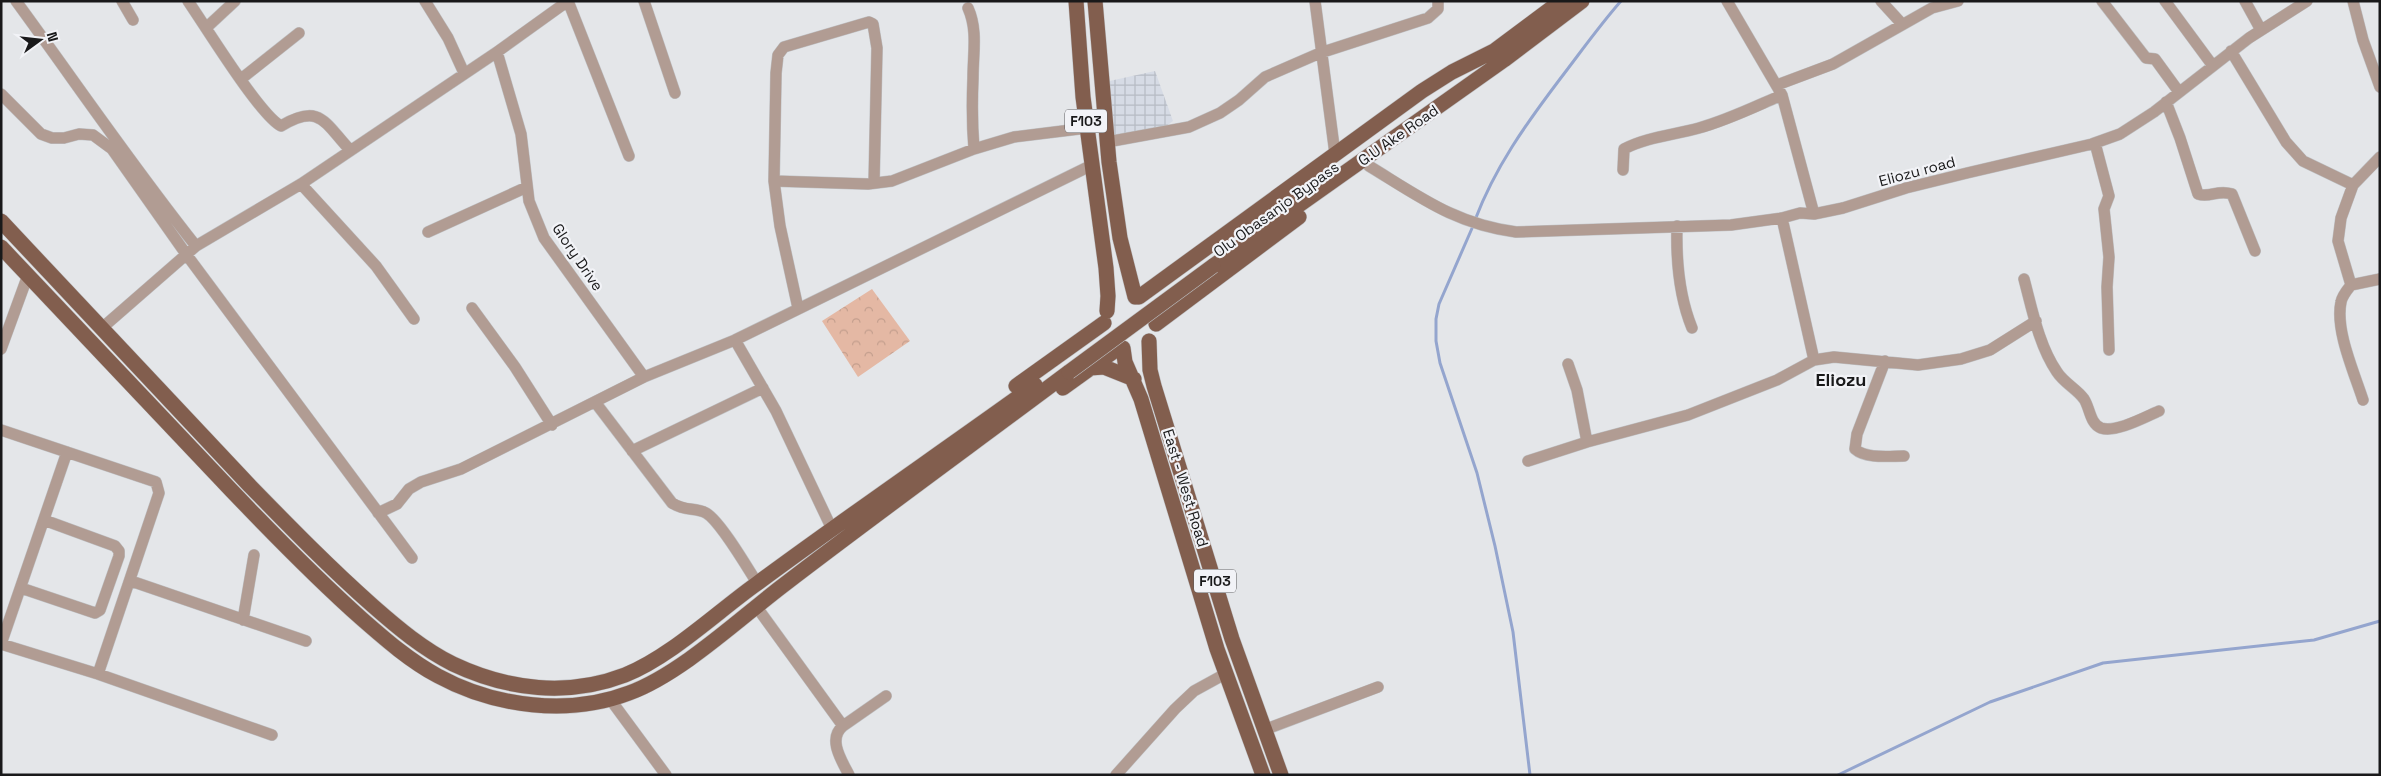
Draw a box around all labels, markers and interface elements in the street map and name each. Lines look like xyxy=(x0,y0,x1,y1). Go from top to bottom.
north arrow xyxy=(15,15,65,65)
text: N xyxy=(43,30,62,44)
street label: G.U Ake Road xyxy=(1354,100,1442,170)
road number: F103 xyxy=(1065,110,1107,132)
street label: Eliozu road xyxy=(1877,152,1957,190)
street label: Olu Obasanjo Bypass xyxy=(1209,157,1343,261)
street label: Glory Drive xyxy=(548,220,608,295)
district label: Eliozu xyxy=(1816,368,1866,391)
street label: East - West Road xyxy=(1159,427,1213,549)
road number: F103 xyxy=(1194,570,1236,592)

